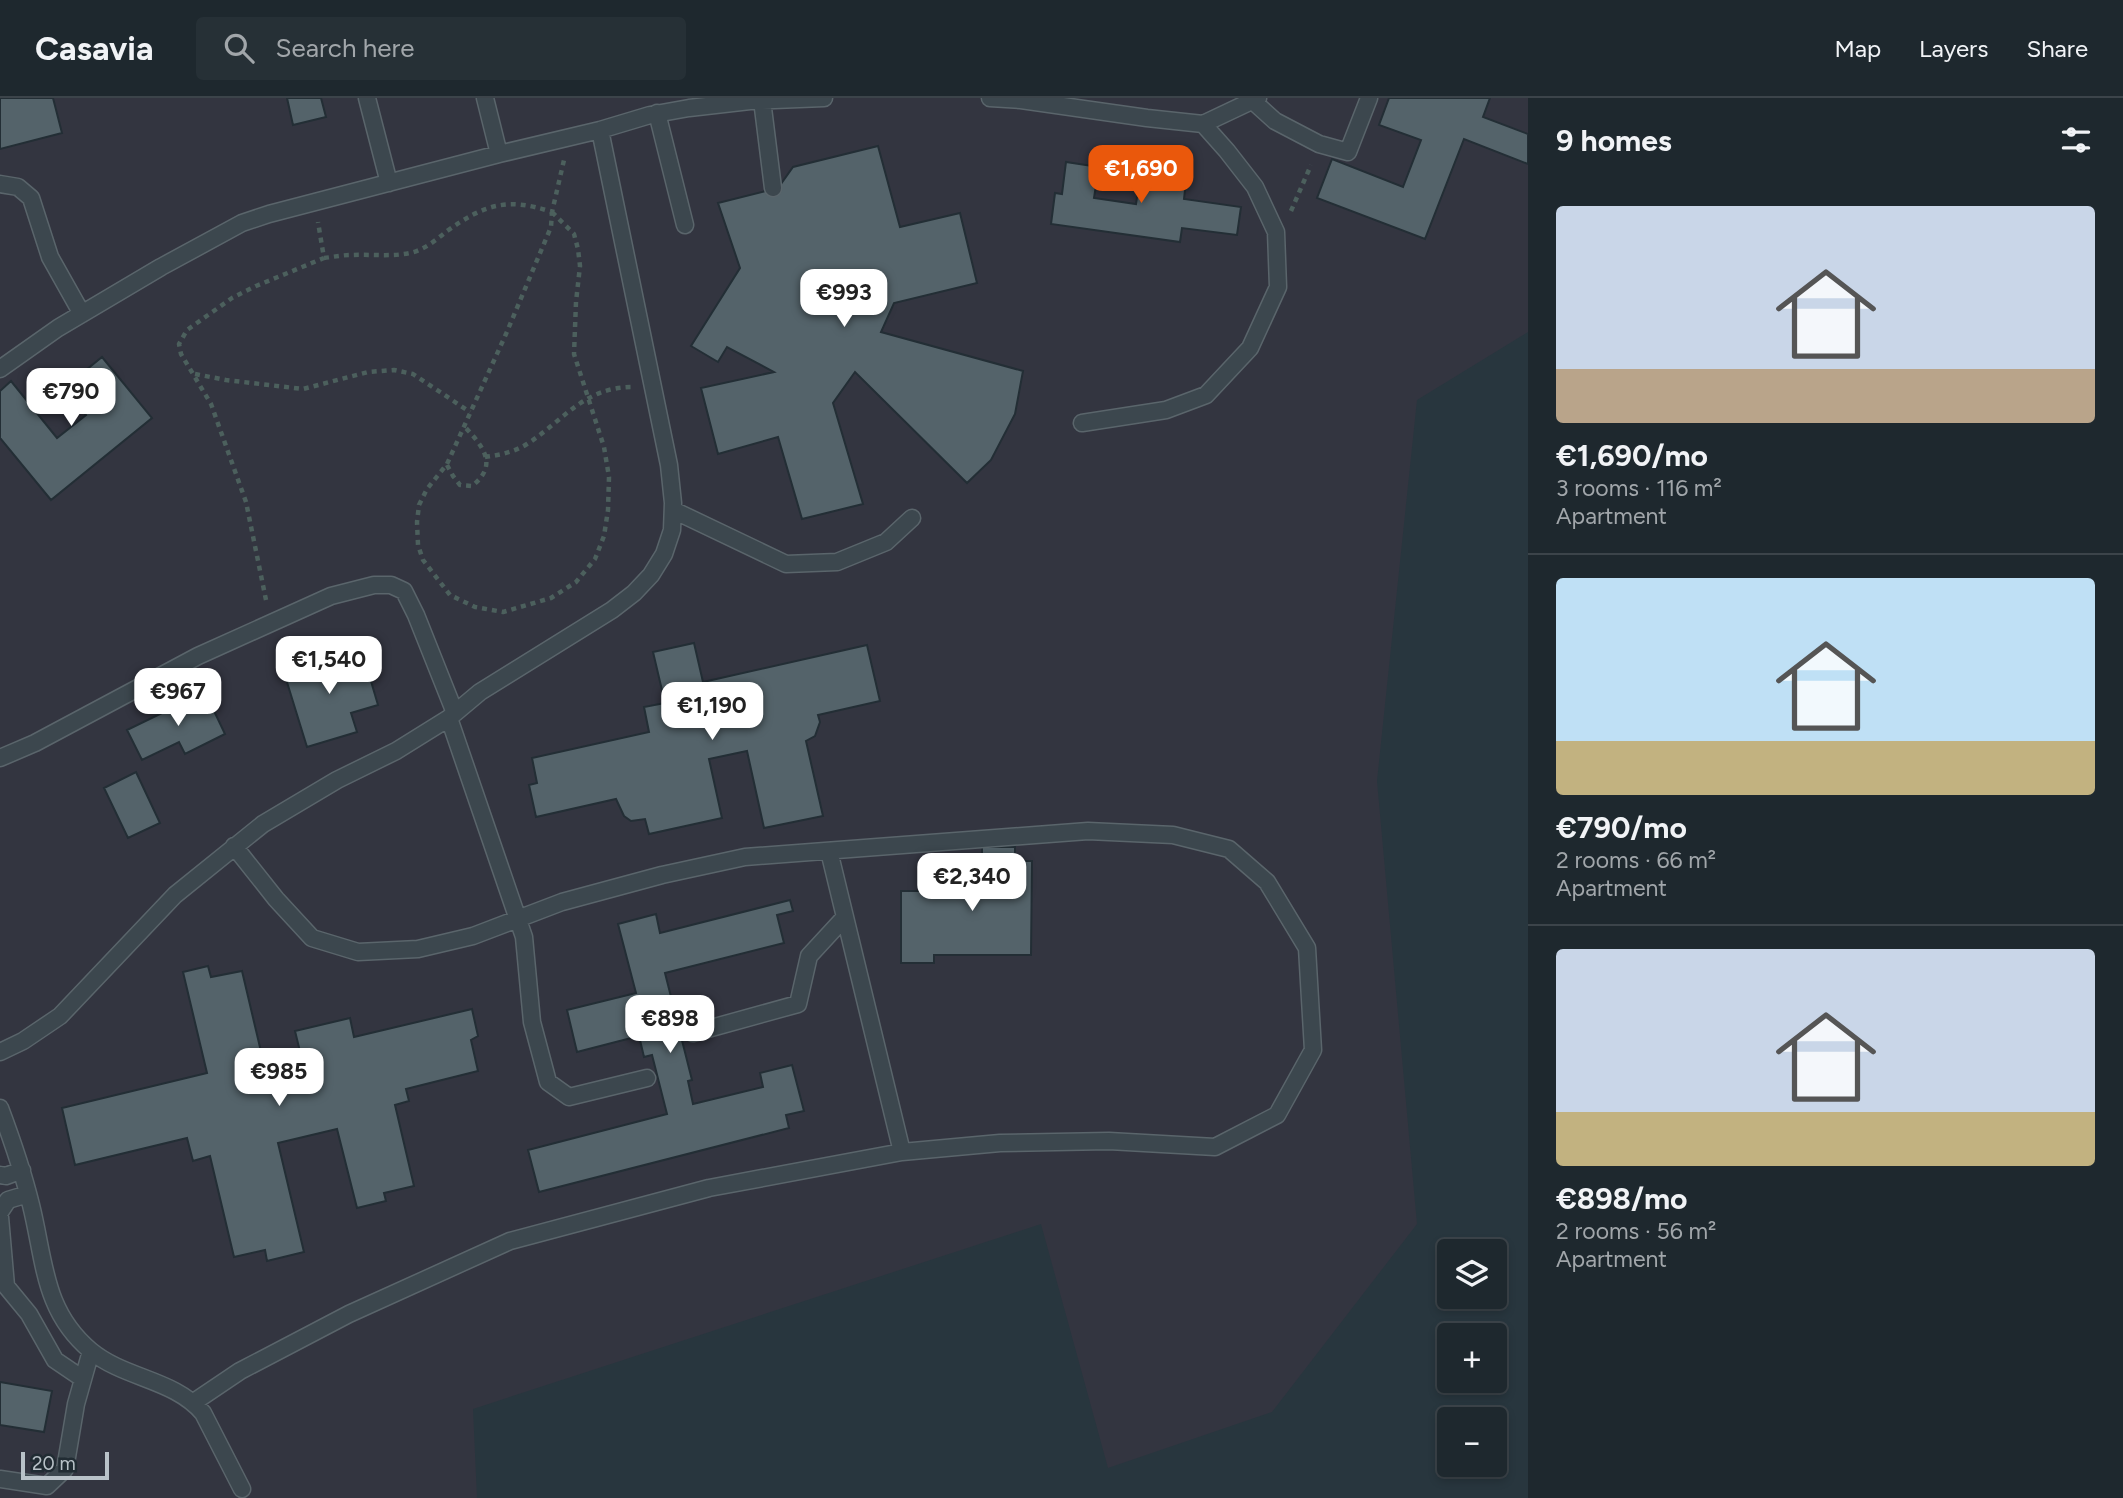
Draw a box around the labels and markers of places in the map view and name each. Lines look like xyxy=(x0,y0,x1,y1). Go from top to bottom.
pin: €1,690 xyxy=(1084,146,1198,205)
pin: €993 xyxy=(803,270,885,329)
pin: €790 xyxy=(30,368,112,428)
pin: €1,540 xyxy=(272,636,386,696)
pin: €967 xyxy=(137,668,219,728)
pin: €1,190 xyxy=(655,682,769,742)
pin: €2,340 xyxy=(915,854,1029,913)
pin: €898 xyxy=(629,996,711,1055)
pin: €985 xyxy=(238,1048,320,1108)

